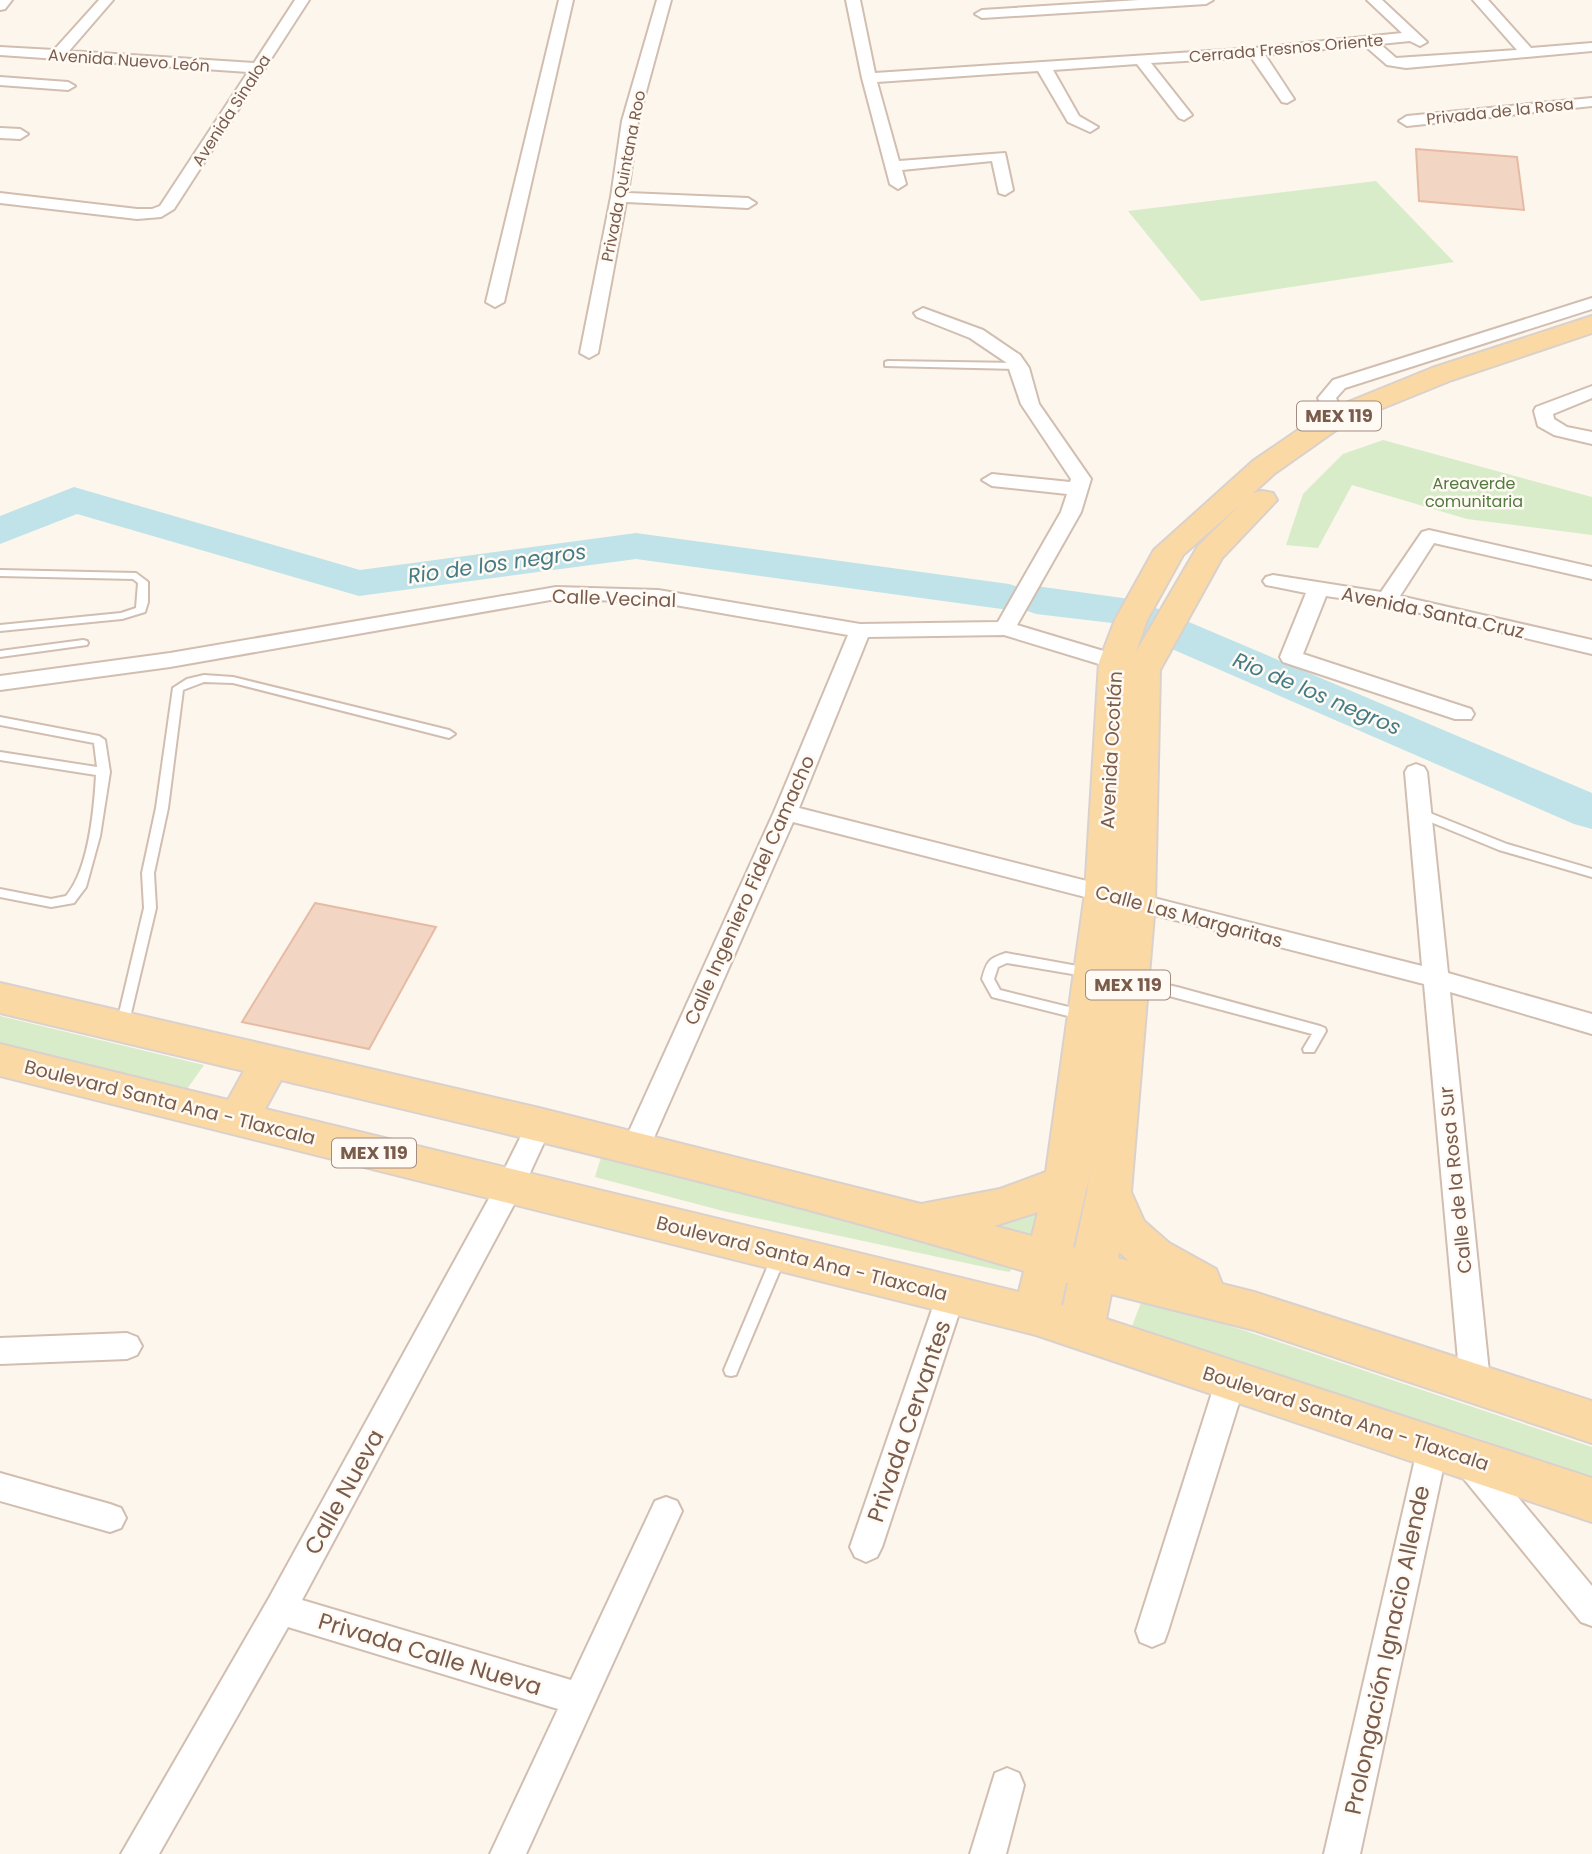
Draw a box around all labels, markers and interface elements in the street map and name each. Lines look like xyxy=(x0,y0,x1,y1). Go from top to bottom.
street label: Cerrada Fresnos Oriente xyxy=(1188,29,1384,68)
street label: Avenida Nuevo León xyxy=(47,43,211,78)
street label: Avenida Sinaloa xyxy=(187,50,276,171)
street label: Privada Quintana Roo xyxy=(596,88,651,264)
street label: Privada de la Rosa xyxy=(1425,92,1575,131)
road number: MEX 119 xyxy=(1297,402,1381,430)
park label: Areaverde comunitaria xyxy=(1425,472,1523,513)
water label: Rio de los negros xyxy=(406,537,588,590)
street label: Avenida Santa Cruz xyxy=(1339,580,1527,645)
street label: Calle Vecinal xyxy=(551,583,677,614)
water label: Rio de los negros xyxy=(1229,645,1406,742)
street label: Avenida Ocotlán xyxy=(1094,670,1129,830)
street label: Calle Ingeniero Fidel Camacho xyxy=(678,751,821,1029)
street label: Calle Las Margaritas xyxy=(1092,878,1286,955)
road number: MEX 119 xyxy=(1086,970,1170,1000)
street label: Boulevard Santa Ana - Tlaxcala xyxy=(21,1053,318,1152)
street label: Calle de la Rosa Sur xyxy=(1432,1085,1479,1275)
road number: MEX 119 xyxy=(332,1138,416,1168)
street label: Boulevard Santa Ana - Tlaxcala xyxy=(653,1209,950,1308)
street label: Privada Cervantes xyxy=(859,1316,959,1526)
street label: Boulevard Santa Ana - Tlaxcala xyxy=(1199,1359,1492,1478)
street label: Calle Nueva xyxy=(296,1424,392,1560)
street label: Prolongación Ignacio Allende xyxy=(1336,1483,1438,1817)
street label: Privada Calle Nueva xyxy=(314,1605,546,1703)

